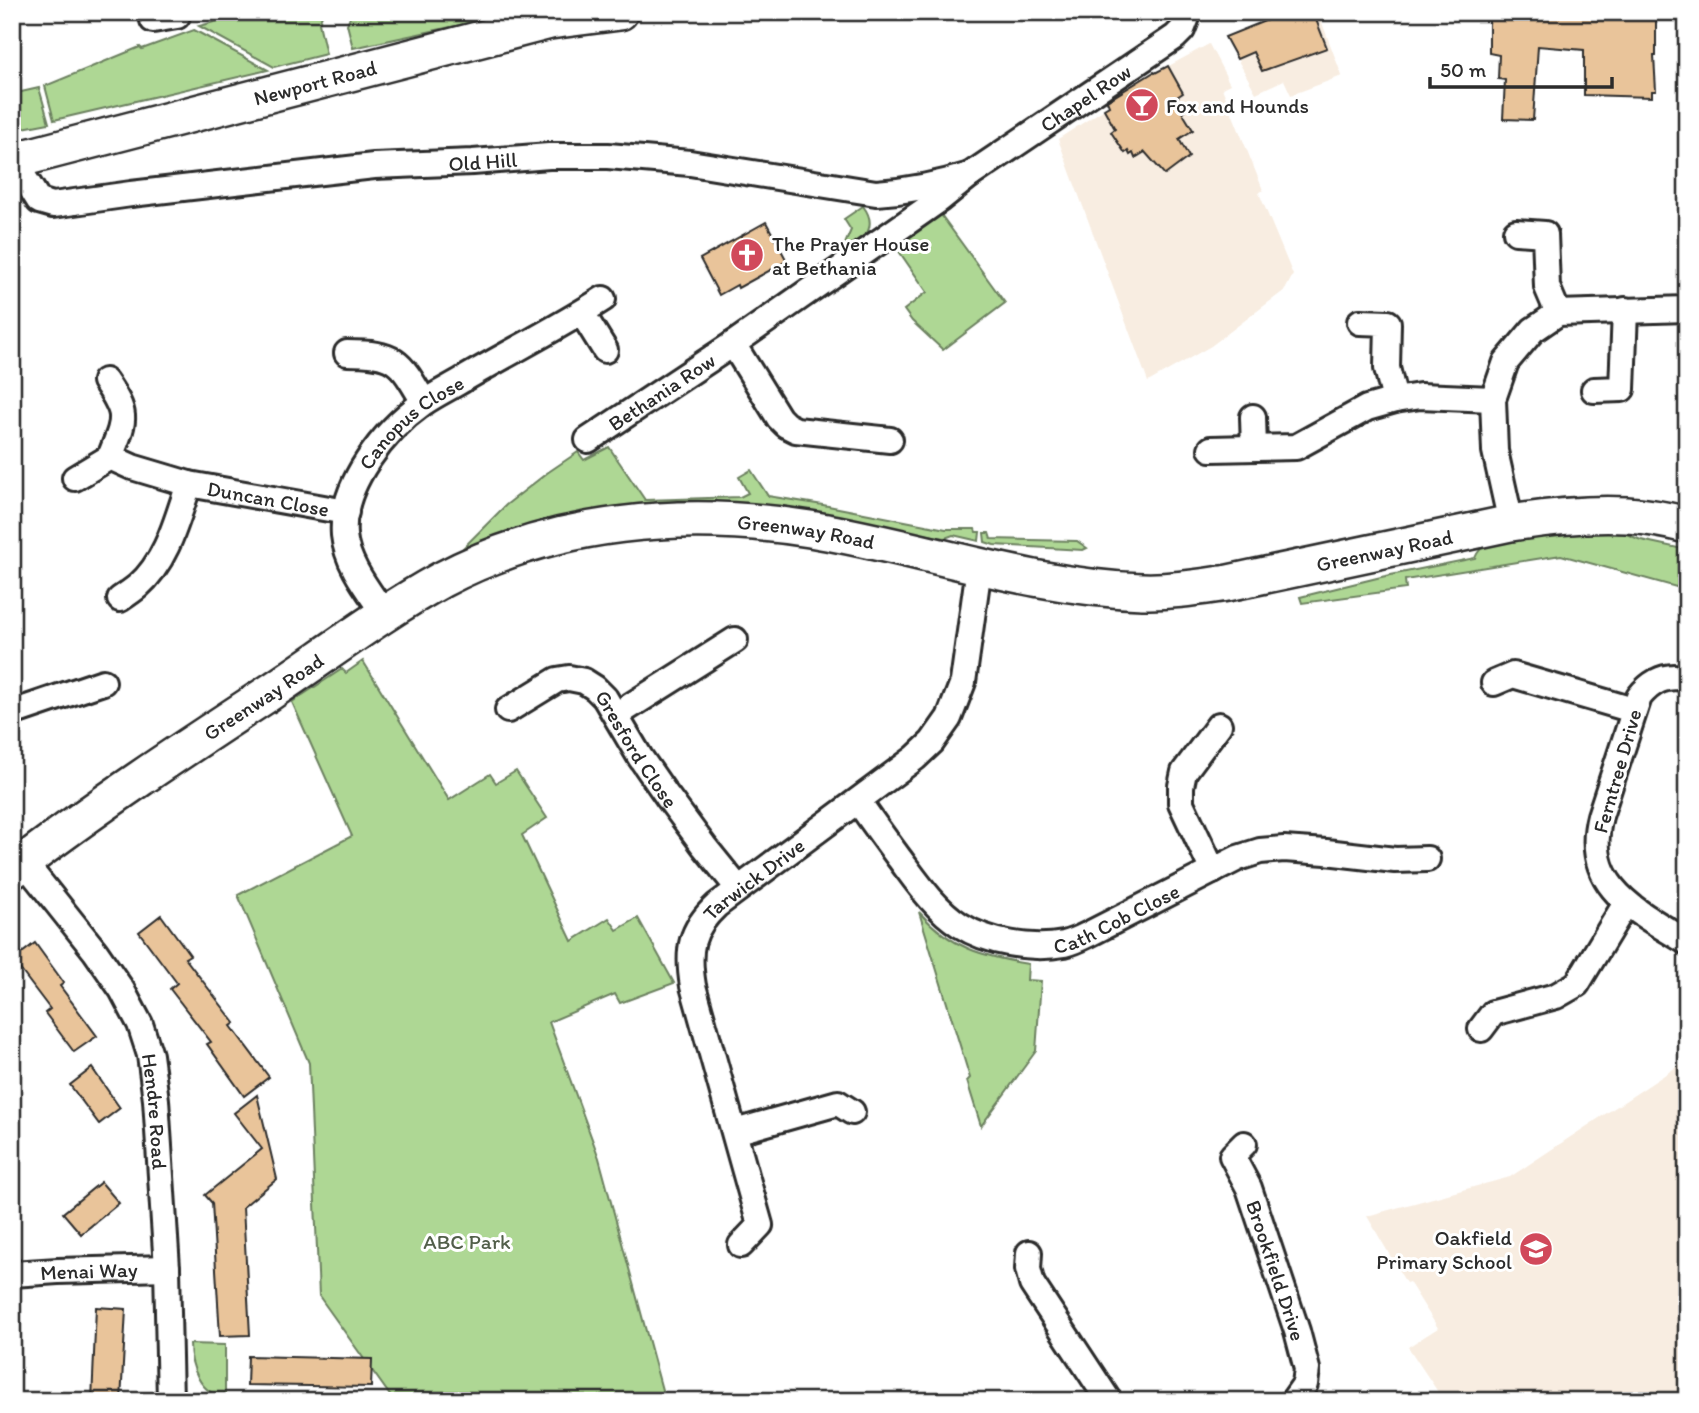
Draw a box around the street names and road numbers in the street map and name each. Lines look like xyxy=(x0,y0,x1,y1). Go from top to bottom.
street label: Newport Road xyxy=(251,54,379,110)
street label: Chapel Row xyxy=(1035,58,1136,137)
street label: Old Hill xyxy=(448,146,518,175)
street label: Bethania Row xyxy=(603,347,720,436)
street label: Canopus Close xyxy=(353,370,468,474)
street label: Duncan Close xyxy=(205,475,331,521)
street label: Greenway Road xyxy=(737,509,877,554)
street label: Greenway Road xyxy=(1314,523,1455,577)
street label: Greenway Road xyxy=(199,647,328,745)
street label: Gresford Close xyxy=(591,684,684,812)
street label: Ferntree Drive xyxy=(1587,706,1647,836)
street label: Tarwick Drive xyxy=(697,832,809,925)
street label: Cath Cob Close xyxy=(1052,878,1183,958)
street label: Hendre Road xyxy=(137,1052,173,1171)
street label: Brookfield Drive xyxy=(1241,1197,1311,1343)
street label: Menai Way xyxy=(39,1256,138,1285)

